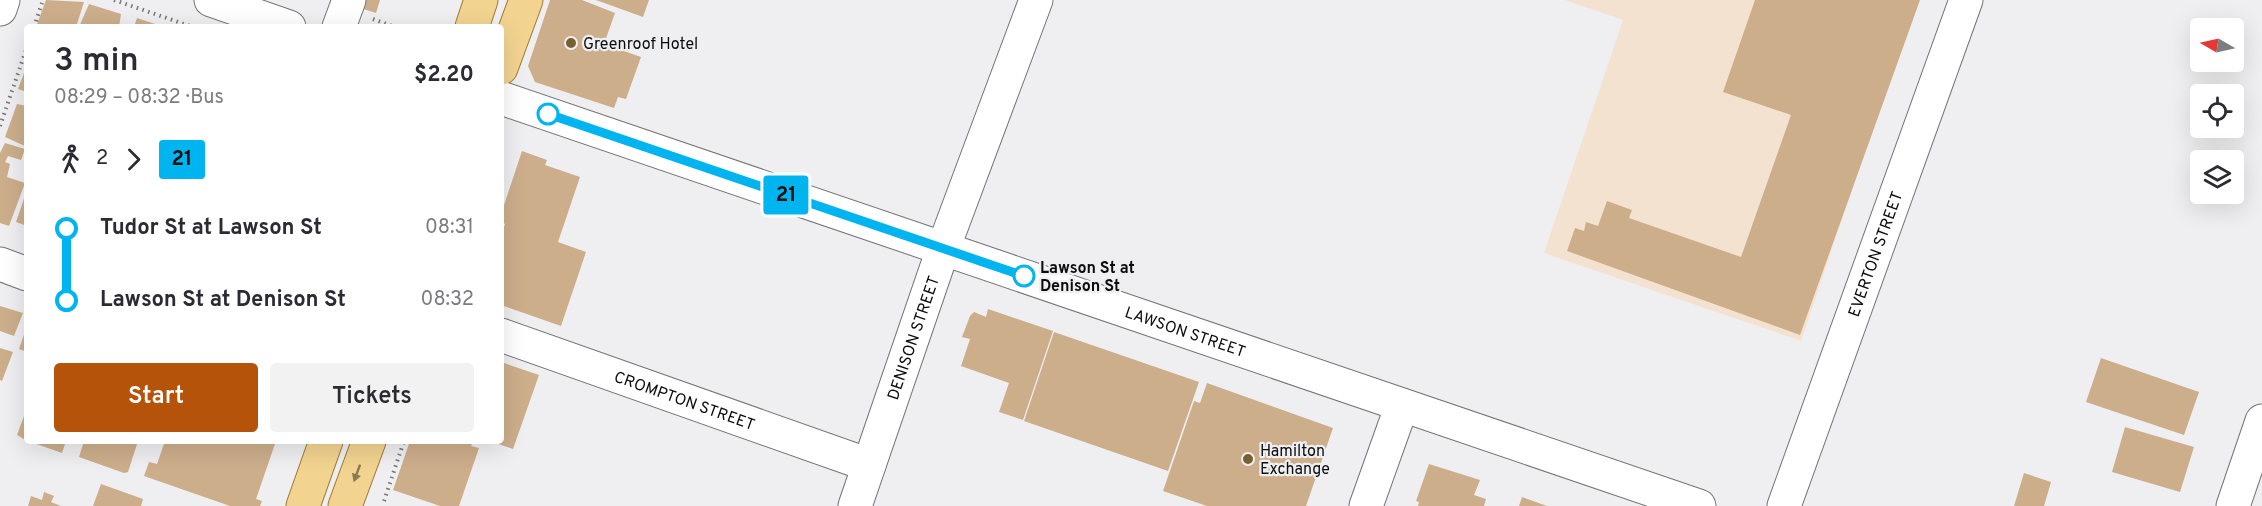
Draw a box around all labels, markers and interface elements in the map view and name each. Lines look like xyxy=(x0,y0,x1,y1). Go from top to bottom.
north arrow xyxy=(2190,18,2244,72)
map controls xyxy=(2190,18,2244,204)
place label: Greenroof Hotel xyxy=(583,35,698,55)
marker: Greenroof Hotel xyxy=(564,36,578,50)
text: 3 min xyxy=(54,41,139,83)
text: $2.20 xyxy=(414,62,474,89)
button: locate xyxy=(2190,84,2244,138)
text: 08:29 – 08:32 · Bus xyxy=(54,85,224,111)
unlabelled marker xyxy=(537,103,559,125)
icon: walk xyxy=(54,143,87,176)
icon: forward xyxy=(117,143,150,176)
text: 2 xyxy=(96,146,108,172)
text: 21 xyxy=(171,146,193,173)
button: layers xyxy=(2190,150,2244,204)
line badge: 21 xyxy=(759,176,813,214)
text: 21 xyxy=(775,182,797,209)
street label: EVERTON STREET xyxy=(1845,189,1908,320)
text: Tudor St at Lawson St xyxy=(100,215,322,242)
text: 08:31 xyxy=(425,215,474,241)
place label: Lawson St at Denison St xyxy=(1040,259,1135,297)
marker: Lawson St at Denison St xyxy=(1013,265,1035,287)
street label: DENISON STREET xyxy=(884,274,945,403)
text: Lawson St at Denison St xyxy=(100,287,346,314)
text: 08:32 xyxy=(421,287,474,313)
street label: LAWSON STREET xyxy=(1122,303,1248,363)
button: Start xyxy=(54,363,258,432)
button: Tickets xyxy=(270,363,474,432)
street label: CROMPTON STREET xyxy=(611,368,757,436)
place label: Hamilton Exchange xyxy=(1260,442,1330,480)
marker: Hamilton Exchange xyxy=(1241,452,1255,466)
one-way arrow xyxy=(352,465,362,483)

